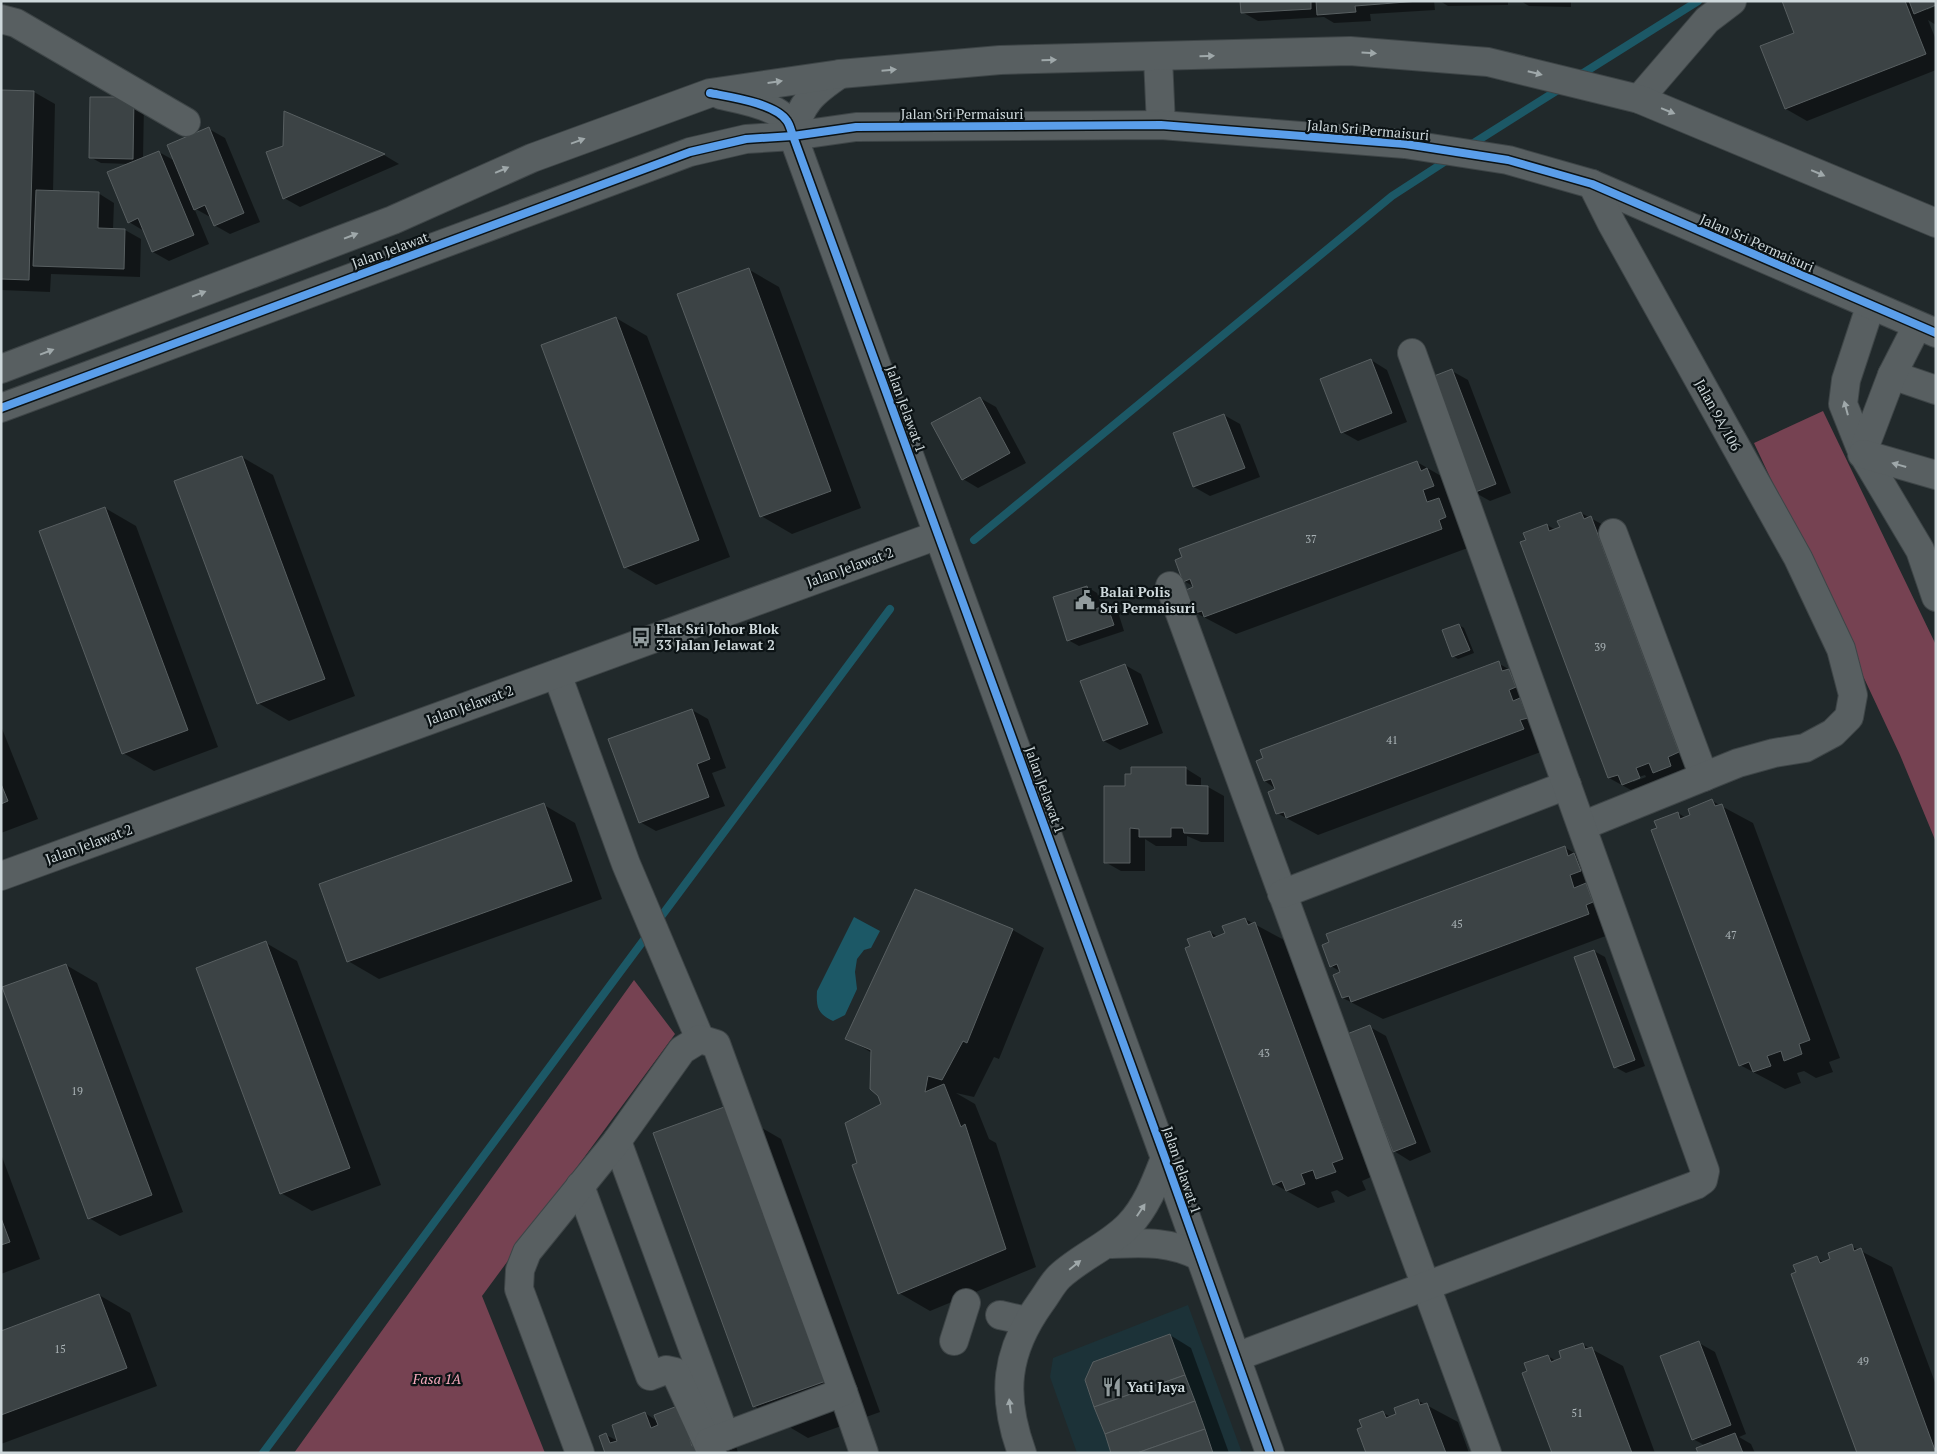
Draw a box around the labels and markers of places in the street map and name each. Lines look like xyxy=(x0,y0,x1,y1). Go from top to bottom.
place label: Balai Polis Sri Permaisuri xyxy=(1100,582,1196,617)
public building icon: Balai Polis Sri Permaisuri xyxy=(1074,589,1096,611)
place label: Flat Sri Johor Blok 33 Jalan Jelawat 2 xyxy=(656,619,780,654)
bus stop icon: Flat Sri Johor Blok 33 Jalan Jelawat 2 xyxy=(630,626,652,648)
restaurant icon: Yati Jaya xyxy=(1101,1376,1123,1398)
place label: Yati Jaya xyxy=(1127,1377,1186,1396)

